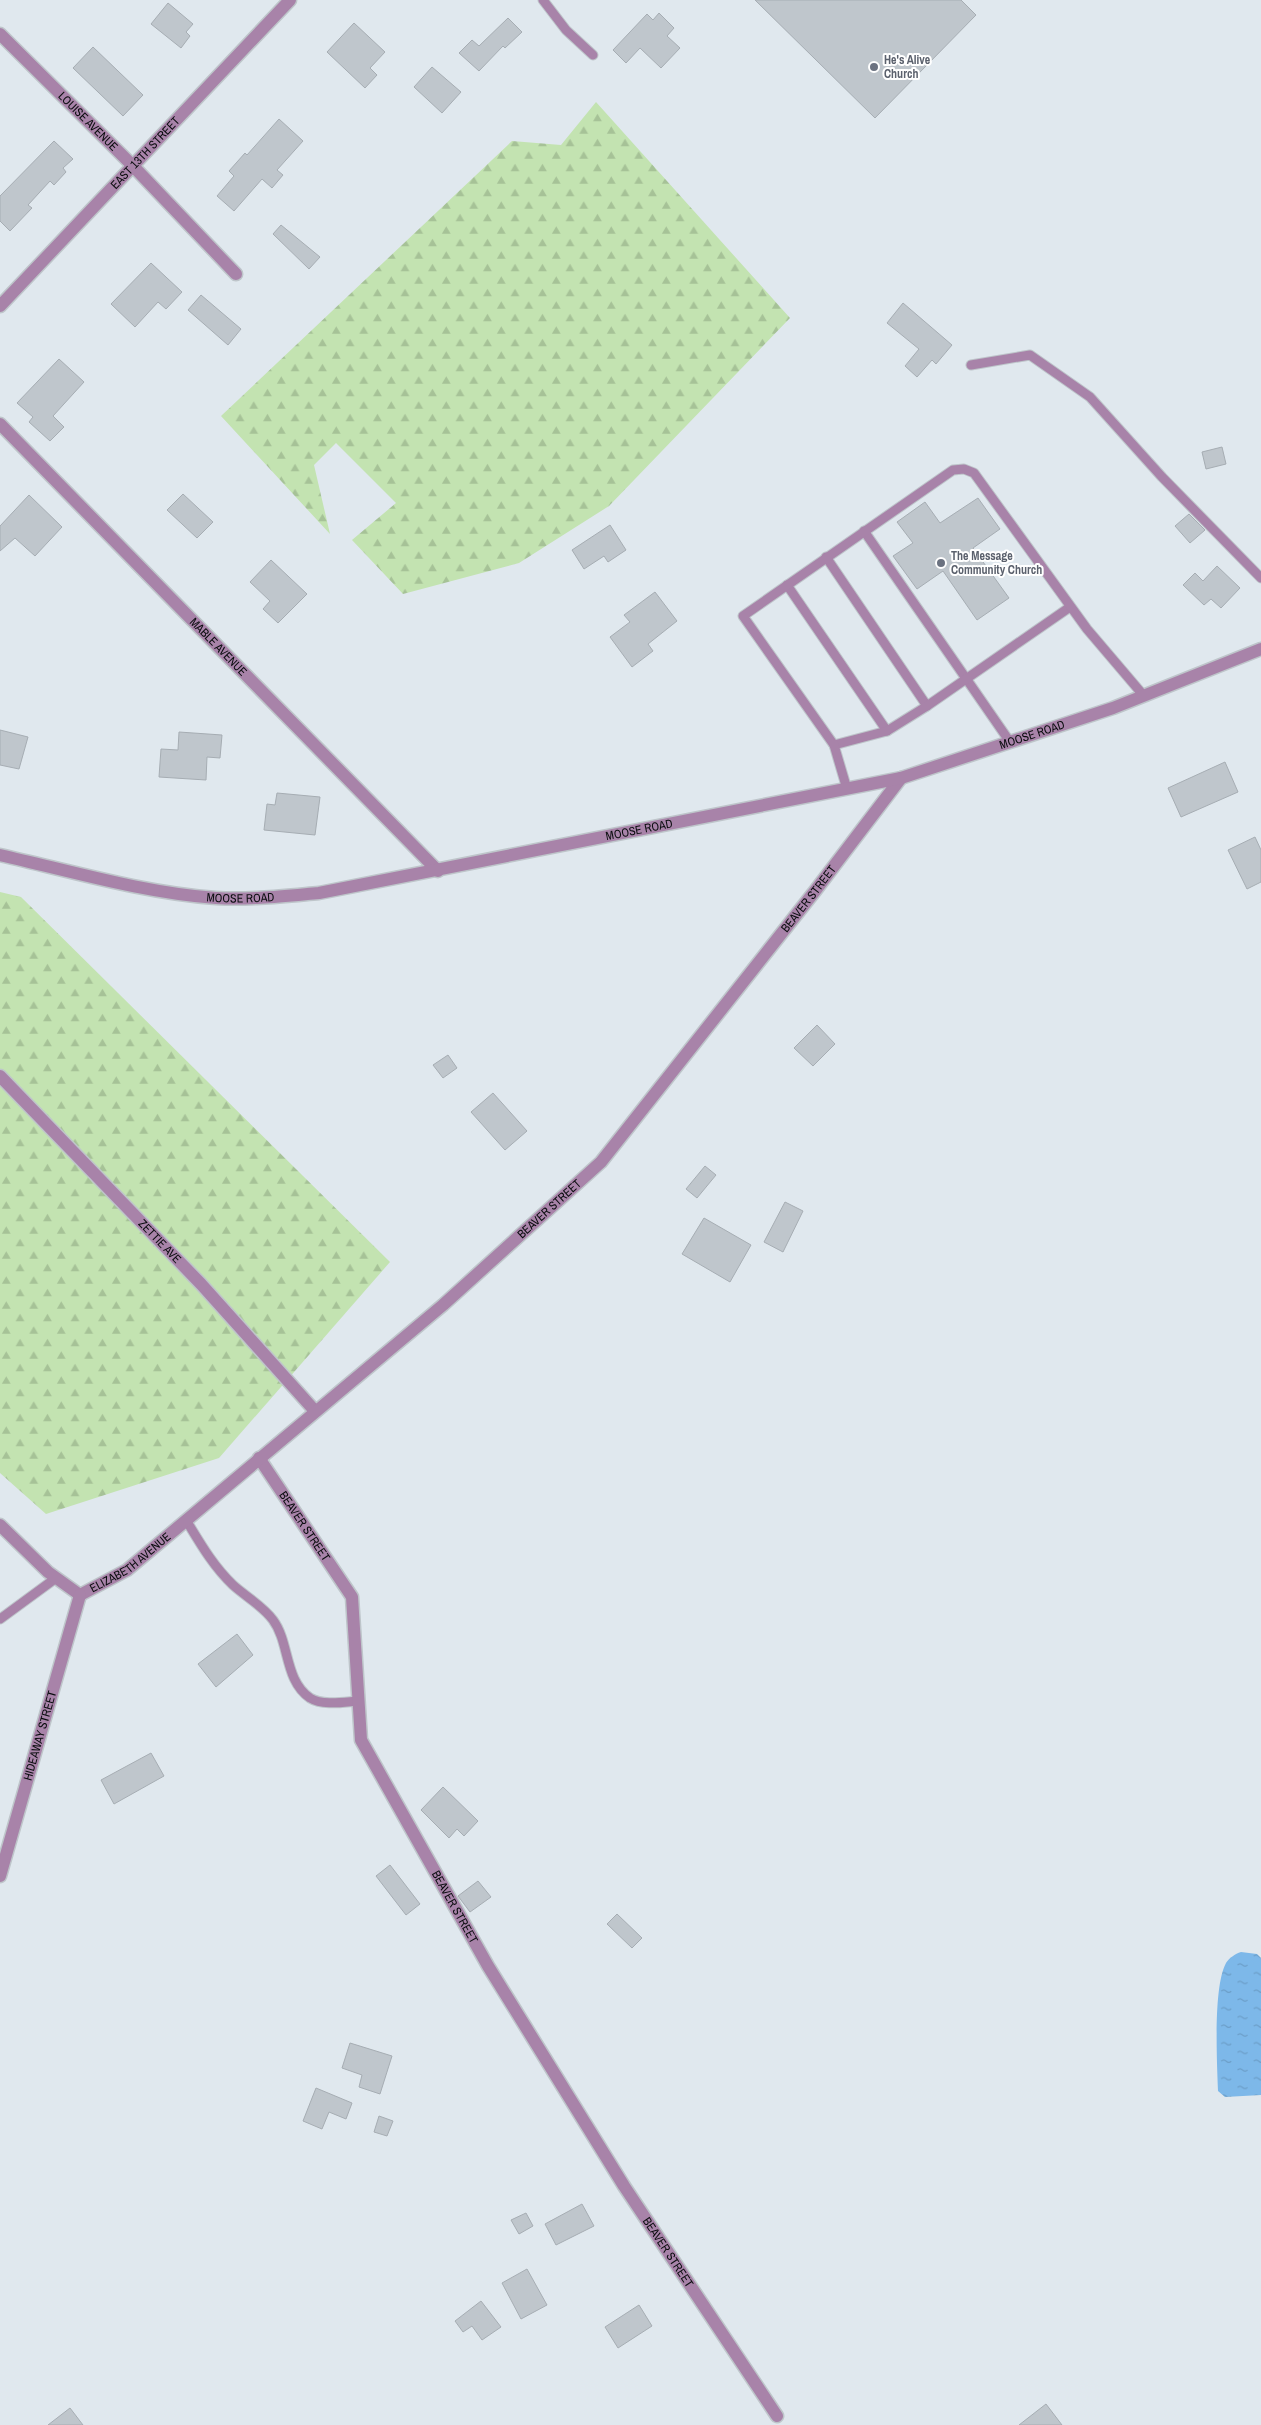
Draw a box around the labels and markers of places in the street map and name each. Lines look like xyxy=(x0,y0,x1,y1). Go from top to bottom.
place label: He's Alive Church xyxy=(884,52,931,82)
marker: He's Alive Church xyxy=(868,61,880,73)
place label: The Message Community Church xyxy=(951,548,1042,578)
marker: The Message Community Church xyxy=(935,557,947,569)

